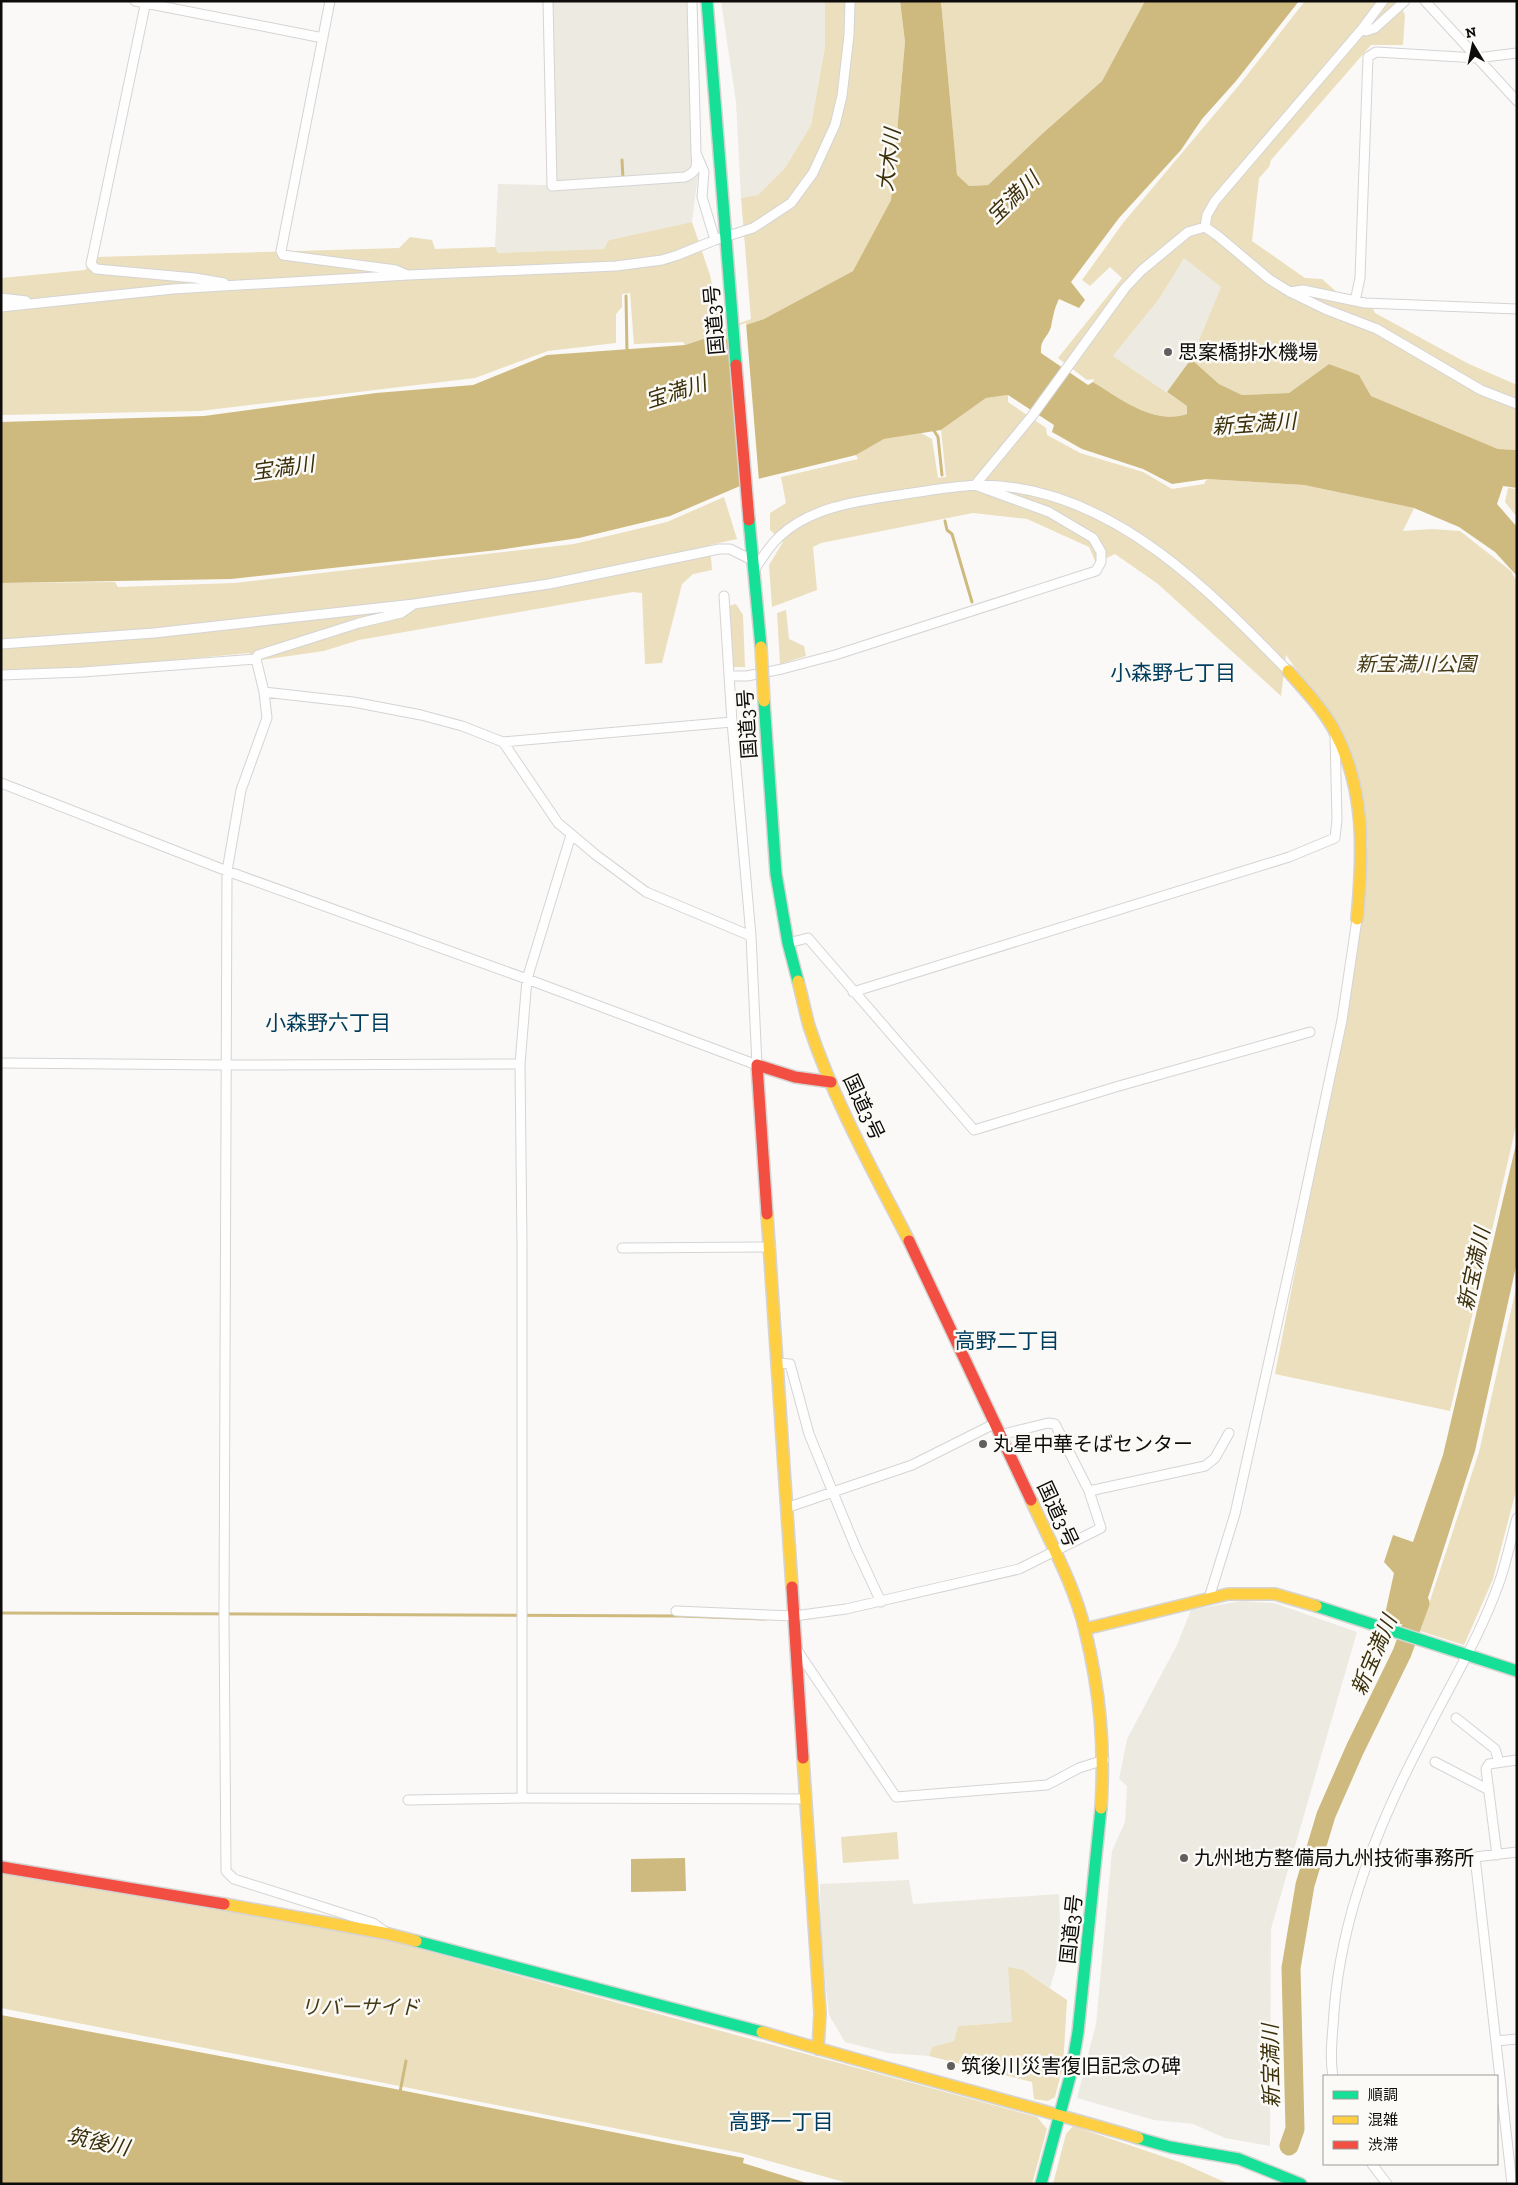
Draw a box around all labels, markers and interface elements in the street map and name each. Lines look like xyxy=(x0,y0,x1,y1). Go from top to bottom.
north arrow xyxy=(1448,20,1498,70)
text: N xyxy=(1464,23,1478,42)
water label: 大木川 xyxy=(872,125,905,193)
water label: 宝満川 xyxy=(981,165,1045,229)
street label: 国道3号 xyxy=(699,284,729,356)
place label: 思案橋排水機場 xyxy=(1178,340,1318,364)
marker: 思案橋排水機場 xyxy=(1162,346,1174,358)
water label: 宝満川 xyxy=(642,370,712,413)
water label: 新宝満川 xyxy=(1211,408,1299,439)
water label: 宝満川 xyxy=(250,450,318,484)
park label: 新宝満川公園 xyxy=(1356,652,1479,676)
district label: 小森野七丁目 xyxy=(1110,660,1236,685)
street label: 国道3号 xyxy=(733,688,761,760)
district label: 小森野六丁目 xyxy=(265,1010,391,1035)
street label: 国道3号 xyxy=(838,1070,890,1144)
water label: 新宝満川 xyxy=(1453,1223,1495,1313)
district label: 高野二丁目 xyxy=(955,1328,1060,1353)
place label: 丸星中華そばセンター xyxy=(993,1432,1193,1456)
marker: 丸星中華そばセンター xyxy=(977,1438,989,1450)
street label: 国道3号 xyxy=(1032,1477,1084,1551)
water label: 新宝満川 xyxy=(1346,1609,1402,1698)
place label: 九州地方整備局九州技術事務所 xyxy=(1194,1846,1474,1870)
marker: 九州地方整備局九州技術事務所 xyxy=(1178,1852,1190,1864)
street label: 国道3号 xyxy=(1055,1893,1087,1965)
park label: リバーサイド xyxy=(300,1995,421,2019)
water label: 新宝満川 xyxy=(1257,2022,1284,2108)
place label: 筑後川災害復旧記念の碑 xyxy=(961,2054,1181,2078)
marker: 筑後川災害復旧記念の碑 xyxy=(945,2060,957,2072)
legend xyxy=(1323,2075,1498,2165)
text: 順調 xyxy=(1368,2086,1398,2104)
district label: 高野一丁目 xyxy=(729,2109,834,2134)
text: 混雑 xyxy=(1368,2111,1398,2129)
water label: 筑後川 xyxy=(65,2123,133,2161)
text: 渋滞 xyxy=(1368,2136,1398,2154)

